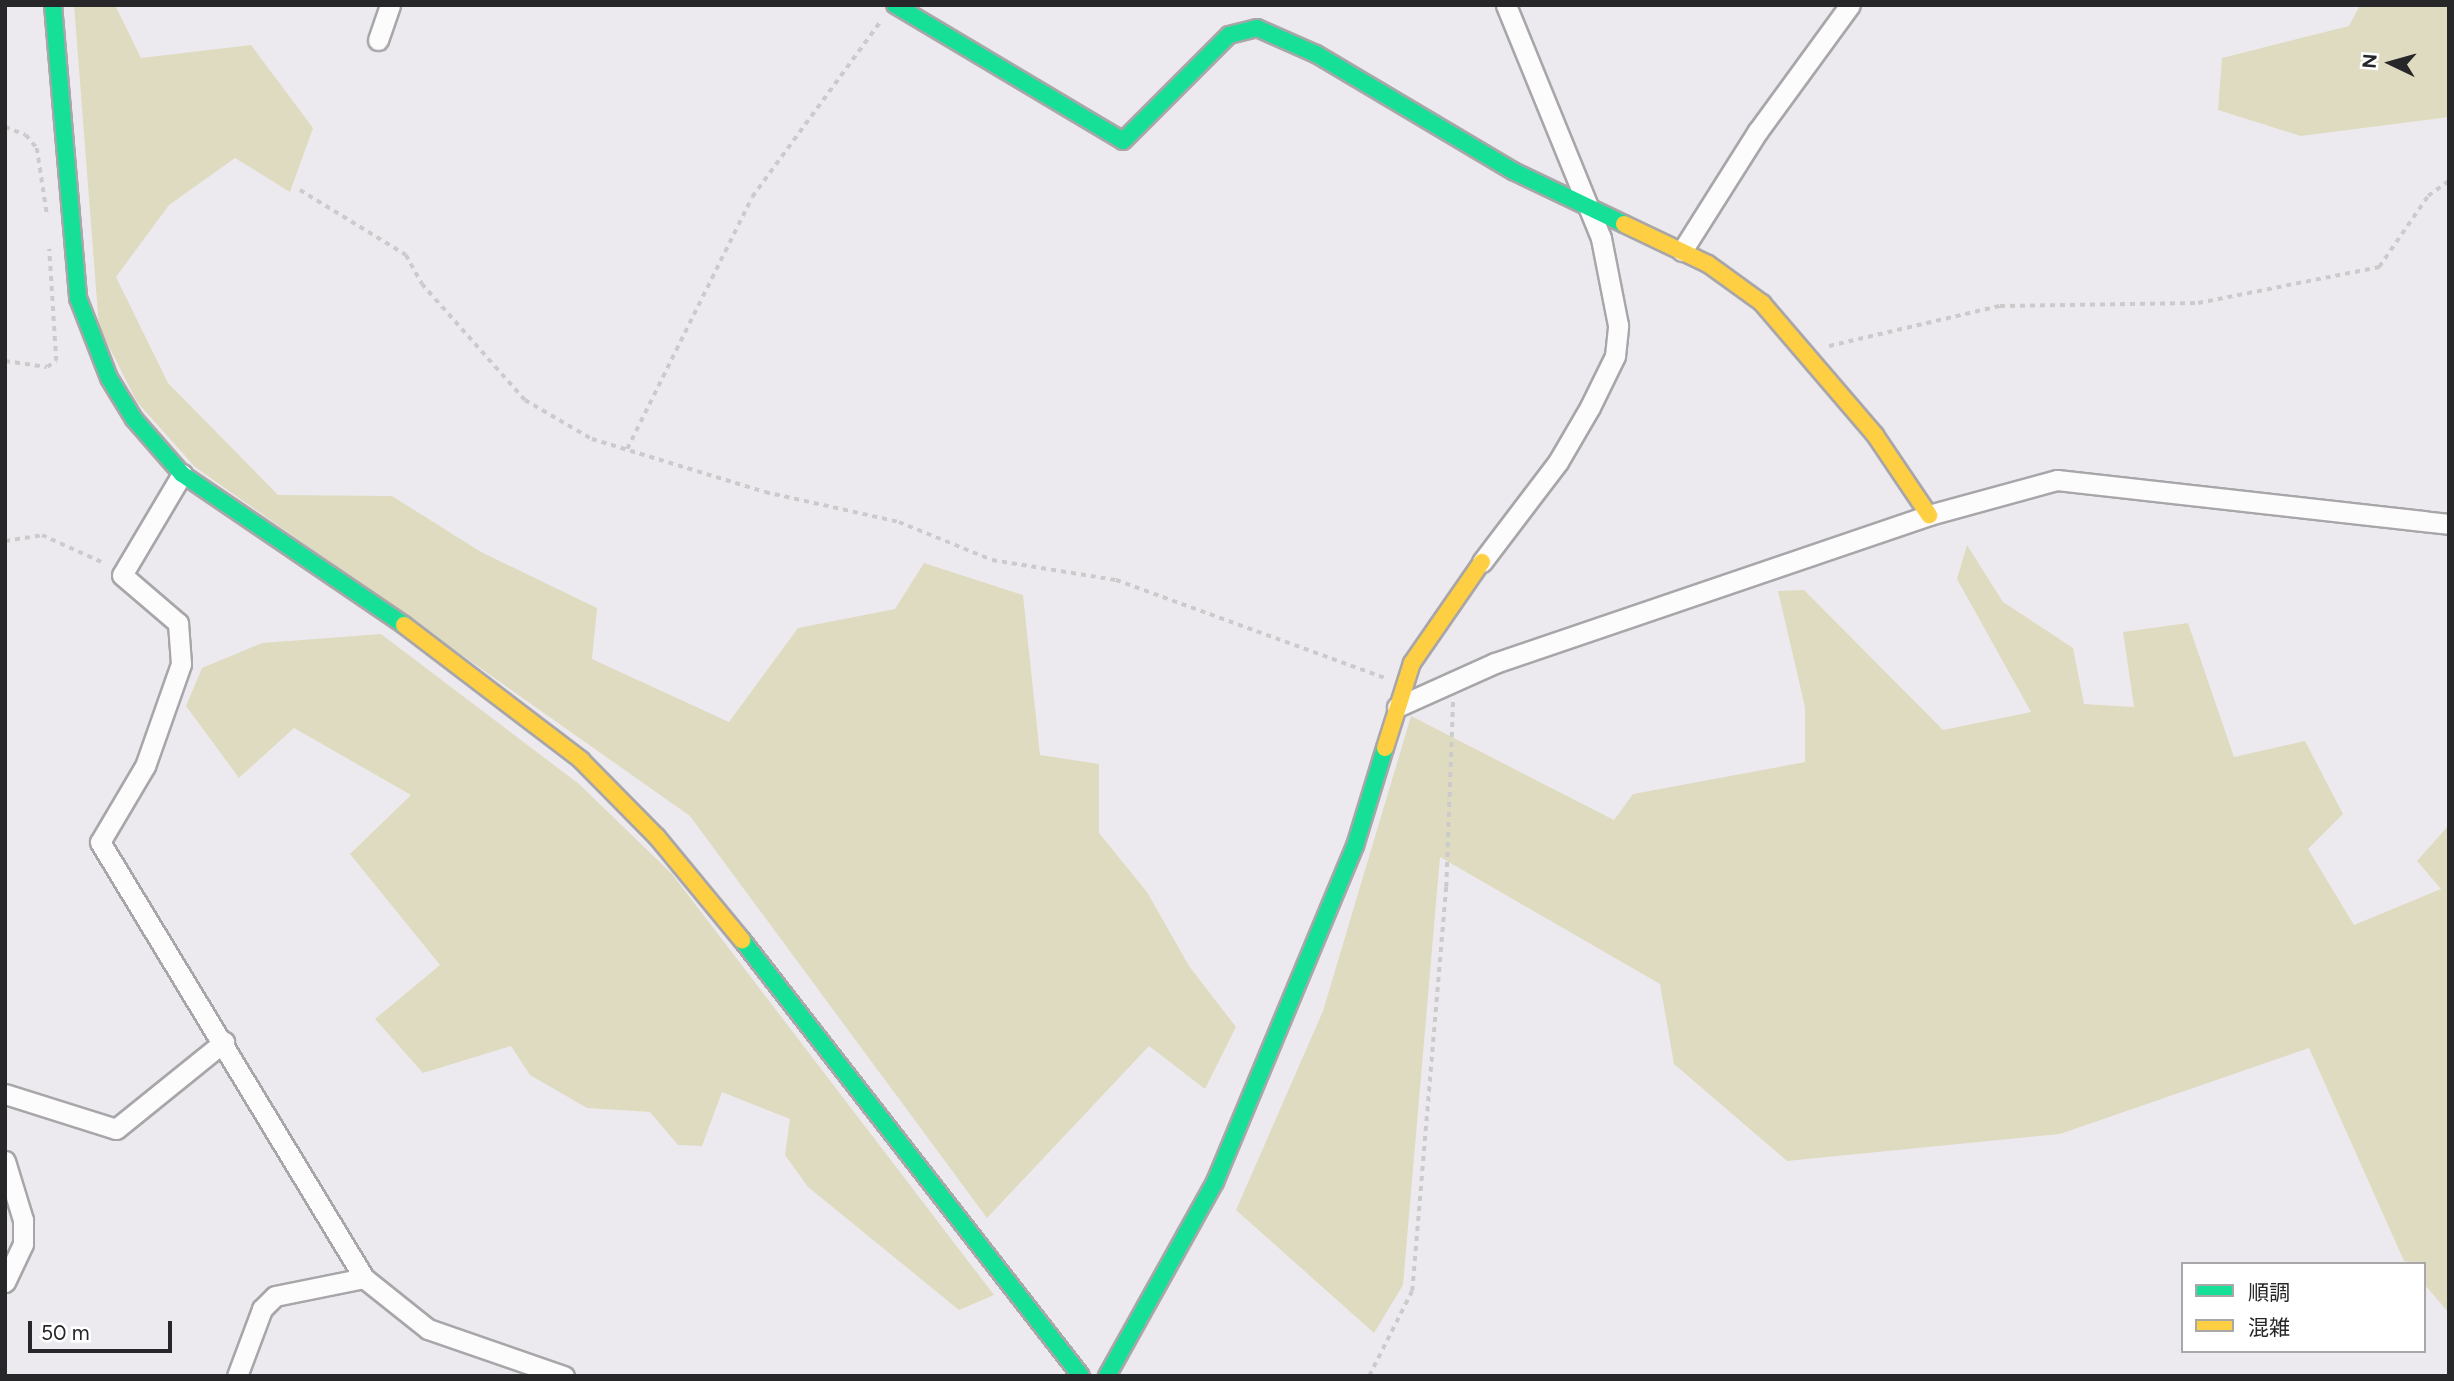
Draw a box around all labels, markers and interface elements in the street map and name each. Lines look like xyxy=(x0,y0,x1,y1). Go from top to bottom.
north arrow xyxy=(2356,28,2426,98)
text: N xyxy=(2357,53,2382,69)
legend xyxy=(2181,1262,2426,1353)
text: 順調 xyxy=(2248,1280,2290,1305)
scale bar xyxy=(32,1308,175,1352)
text: 混雑 xyxy=(2248,1315,2290,1340)
text: 50 m xyxy=(41,1320,90,1345)

